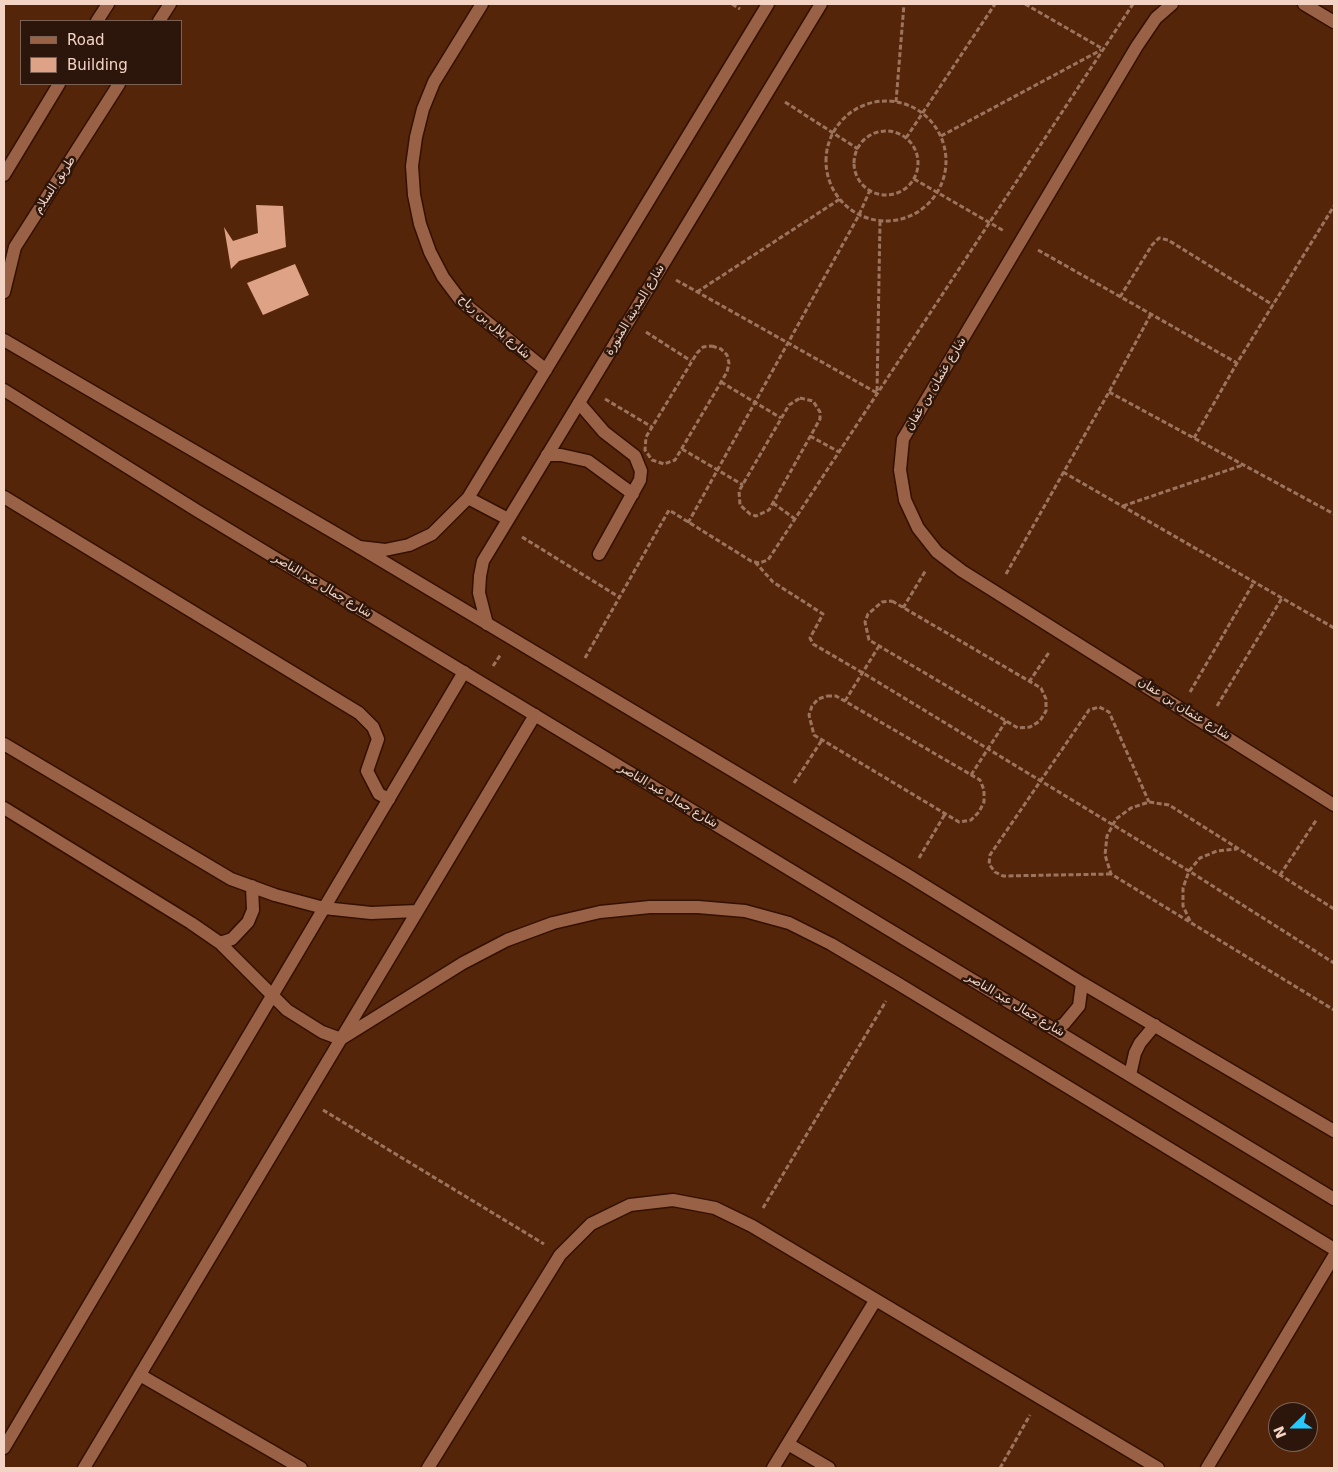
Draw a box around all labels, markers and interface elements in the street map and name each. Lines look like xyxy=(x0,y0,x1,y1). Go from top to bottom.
legend xyxy=(20,20,182,85)
text: Road xyxy=(67,31,105,49)
text: Building xyxy=(67,56,128,74)
street label: طريق السلام xyxy=(31,154,79,216)
street label: شارع المدينة المنورة xyxy=(602,262,668,358)
street label: شارع بلال بن رباح xyxy=(455,292,533,362)
street label: شارع عثمان بن عفان xyxy=(902,335,970,433)
street label: شارع جمال عبد الناصر xyxy=(270,551,374,621)
street label: شارع عثمان بن عفان xyxy=(1135,675,1233,743)
street label: شارع جمال عبد الناصر xyxy=(616,761,720,831)
street label: شارع جمال عبد الناصر xyxy=(963,970,1067,1040)
north arrow xyxy=(1268,1402,1318,1452)
text: N xyxy=(1270,1424,1290,1441)

